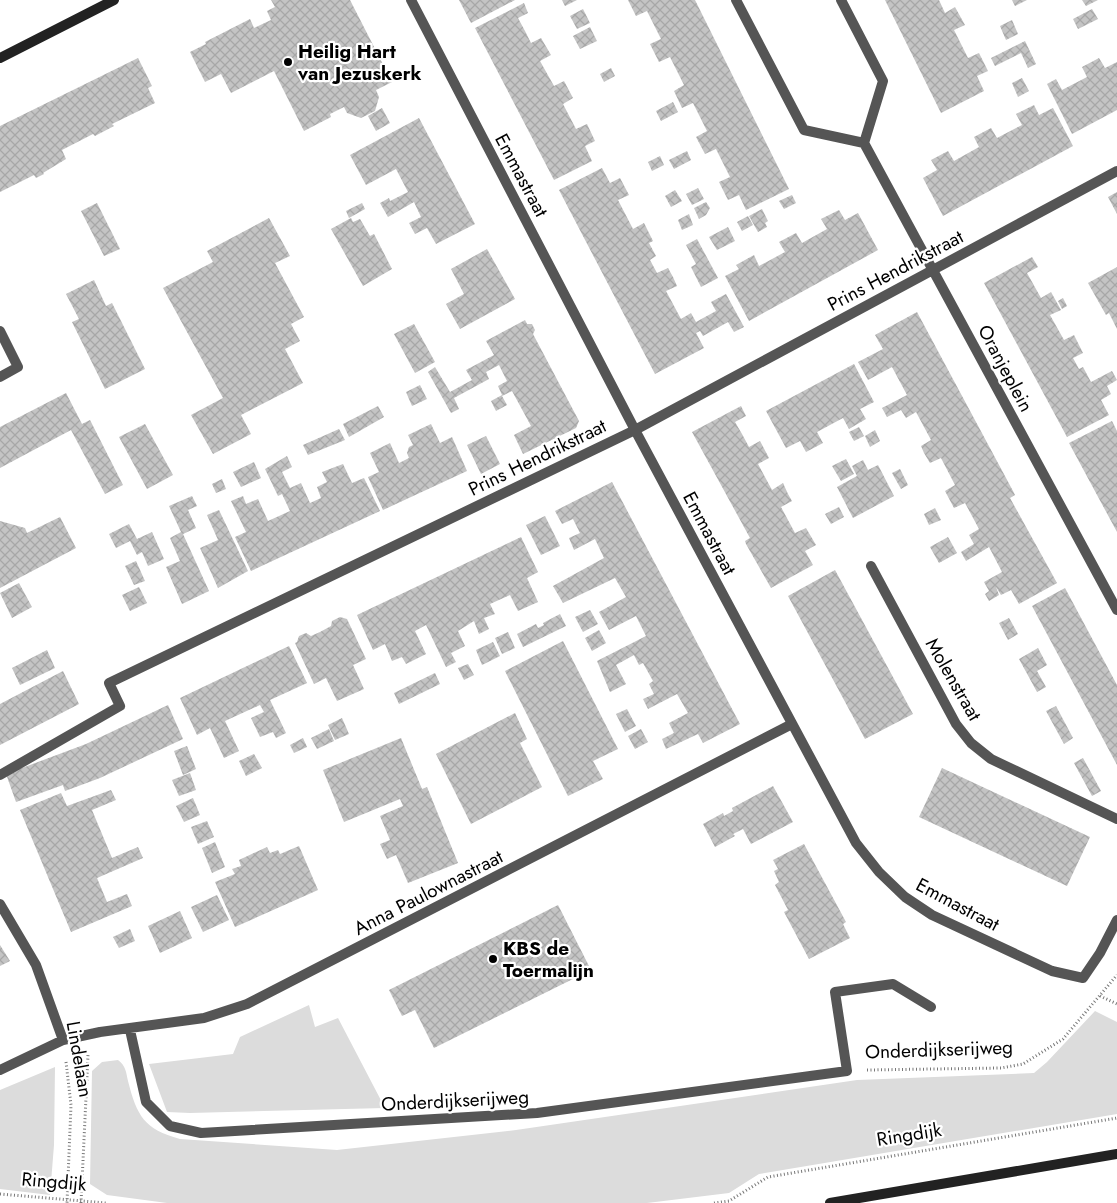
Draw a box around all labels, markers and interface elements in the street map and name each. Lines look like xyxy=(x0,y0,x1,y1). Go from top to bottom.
place label: Heilig Hart van Jezuskerk xyxy=(297,38,421,87)
marker: Heilig Hart van Jezuskerk xyxy=(282,56,294,68)
street label: Emmastraat xyxy=(488,129,555,222)
street label: Prins Hendrikstraat xyxy=(823,223,968,318)
street label: Oranjeplein xyxy=(971,320,1040,417)
street label: Prins Hendrikstraat xyxy=(464,412,611,503)
street label: Emmastraat xyxy=(676,487,743,580)
street label: Molenstraat xyxy=(919,633,988,726)
street label: Anna Paulownastraat xyxy=(349,843,508,942)
street label: Emmastraat xyxy=(911,871,1005,938)
place label: KBS de Toermalijn xyxy=(503,935,594,984)
marker: KBS de Toermalijn xyxy=(487,953,499,965)
street label: Lindelaan xyxy=(60,1019,99,1099)
street label: Onderdijkserijweg xyxy=(865,1033,1013,1066)
street label: Onderdijkserijweg xyxy=(380,1083,530,1118)
street label: Ringdijk xyxy=(875,1116,944,1153)
street label: Ringdijk xyxy=(20,1165,88,1198)

